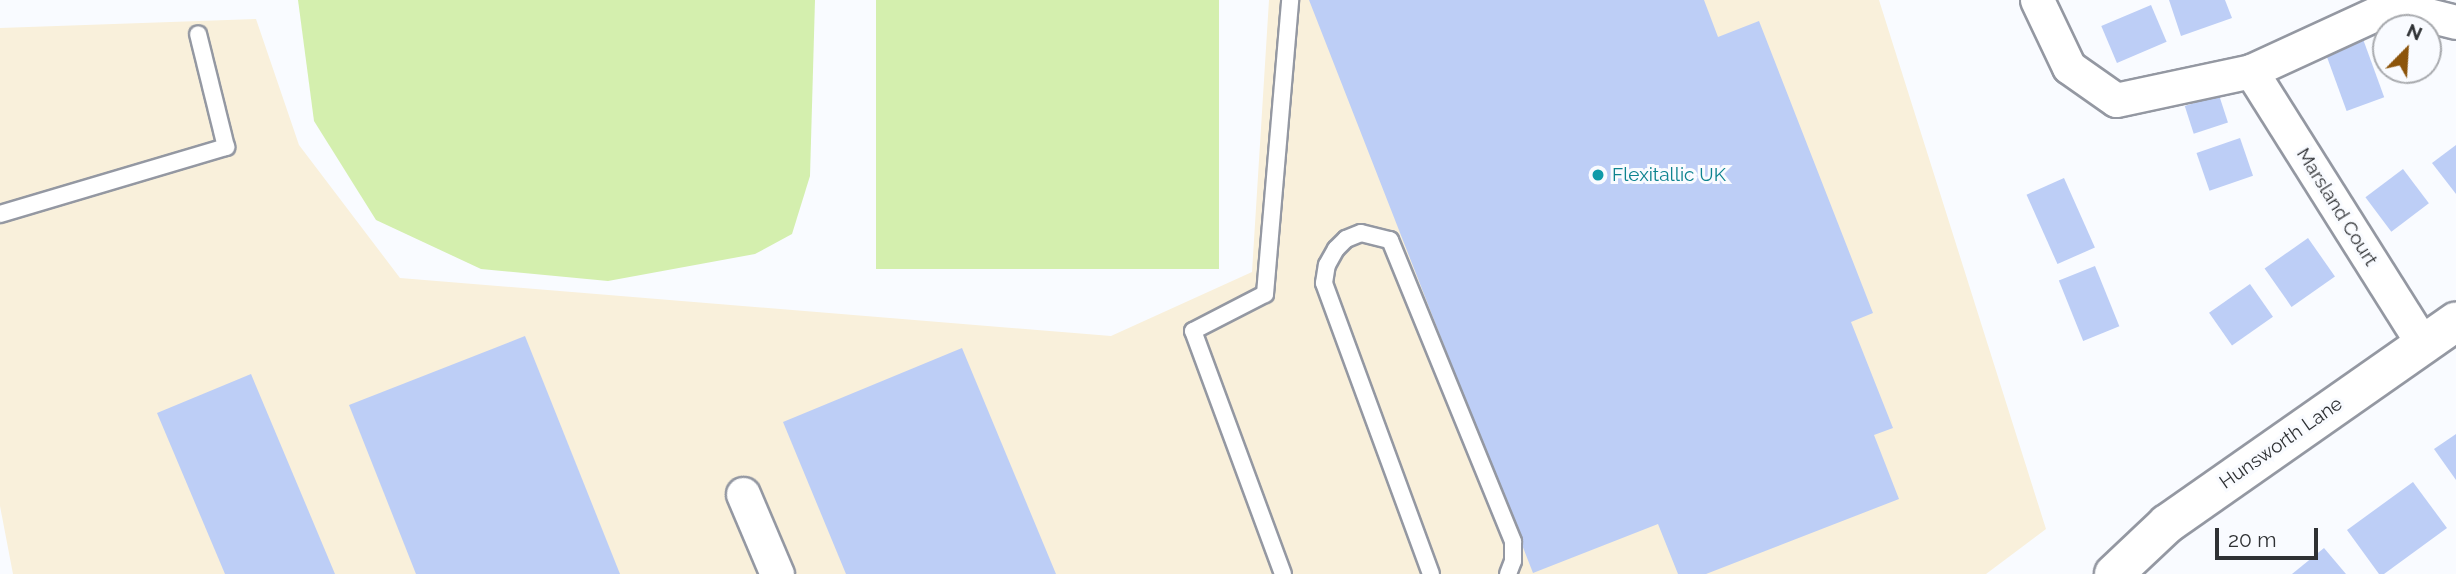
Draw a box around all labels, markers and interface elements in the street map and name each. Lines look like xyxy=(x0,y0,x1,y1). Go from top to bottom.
north arrow xyxy=(2372,14,2442,84)
text: N xyxy=(2404,19,2426,45)
street label: Marsland Court xyxy=(2292,144,2382,270)
place label: Flexitallic UK xyxy=(1612,164,1726,186)
marker: Flexitallic UK xyxy=(1590,167,1606,183)
street label: Hunsworth Lane xyxy=(2215,392,2347,494)
scale bar xyxy=(2218,514,2321,558)
text: 20 m xyxy=(2228,527,2276,552)

